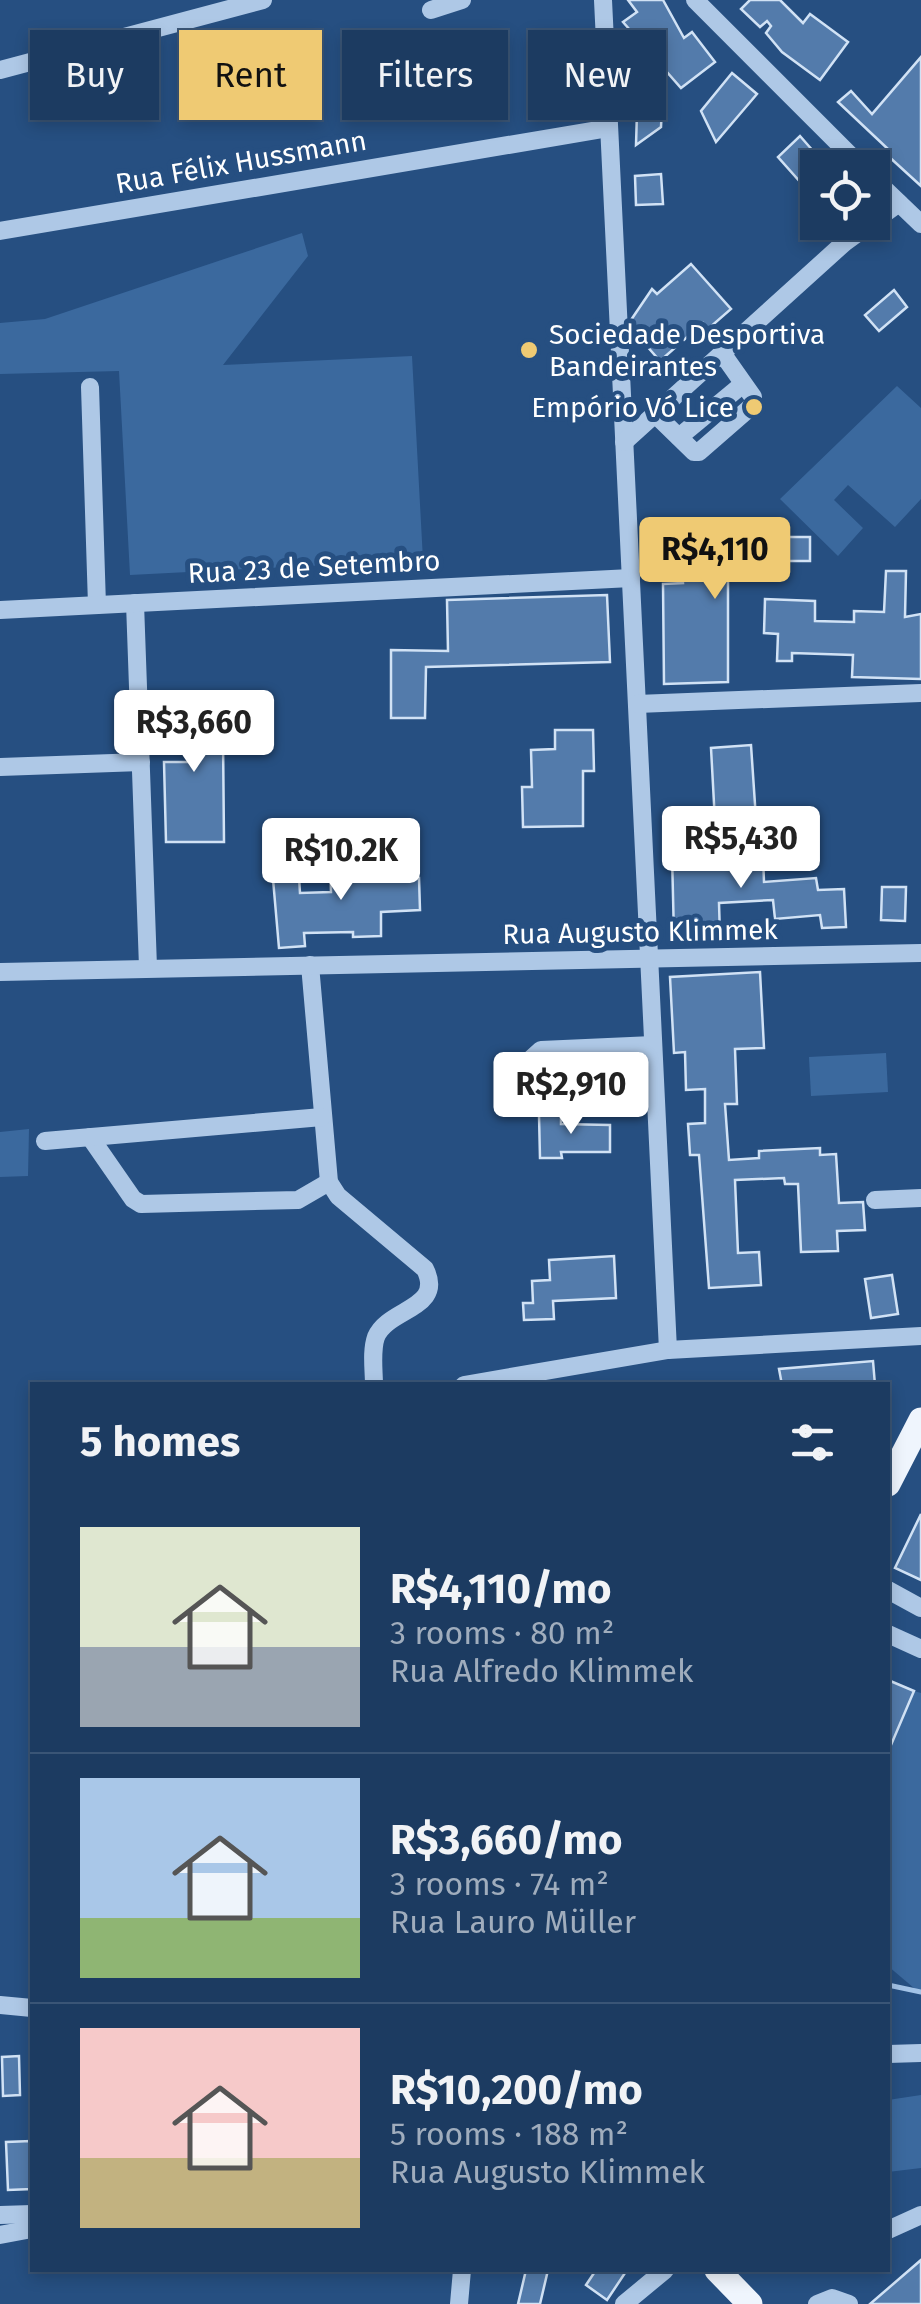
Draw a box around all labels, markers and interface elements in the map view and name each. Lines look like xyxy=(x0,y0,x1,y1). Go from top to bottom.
chip: Buy xyxy=(30,30,159,120)
chip: Rent xyxy=(179,30,322,120)
chip: Filters xyxy=(342,30,508,120)
chip: New xyxy=(528,30,666,120)
street label: Rua Félix Hussmann xyxy=(113,124,369,200)
map controls xyxy=(800,150,890,240)
button: locate xyxy=(800,150,890,240)
place label: Sociedade Desportiva Bandeirantes xyxy=(549,318,825,383)
marker: Sociedade Desportiva Bandeirantes xyxy=(518,339,540,361)
place label: Empório Vó Lice xyxy=(531,391,734,424)
marker: Empório Vó Lice xyxy=(743,396,765,418)
pin: R$4,110 xyxy=(623,517,807,602)
text: R$4,110 xyxy=(661,530,769,568)
street label: Rua 23 de Setembro xyxy=(187,544,441,590)
pin: R$3,660 xyxy=(102,690,286,775)
text: R$3,660 xyxy=(136,703,252,741)
pin: R$5,430 xyxy=(649,806,833,891)
pin: R$10.2K xyxy=(249,818,433,903)
text: R$5,430 xyxy=(684,819,798,857)
text: R$10.2K xyxy=(284,831,398,869)
street label: Rua Augusto Klimmek xyxy=(502,913,779,951)
pin: R$2,910 xyxy=(479,1052,663,1137)
text: R$2,910 xyxy=(515,1065,627,1103)
icon: filters xyxy=(785,1415,840,1470)
text: 5 homes xyxy=(80,1417,240,1467)
text: R$4,110/mo xyxy=(390,1564,612,1614)
icon: home xyxy=(160,1567,280,1687)
text: 3 rooms · 80 m² xyxy=(390,1614,614,1652)
text: Rua Alfredo Klimmek xyxy=(390,1652,693,1690)
text: R$3,660/mo xyxy=(390,1815,623,1865)
icon: home xyxy=(160,1818,280,1938)
text: 3 rooms · 74 m² xyxy=(390,1865,609,1903)
text: Rua Lauro Müller xyxy=(390,1903,636,1941)
text: R$10,200/mo xyxy=(390,2065,643,2115)
icon: home xyxy=(160,2068,280,2188)
text: 5 rooms · 188 m² xyxy=(390,2115,628,2153)
text: Rua Augusto Klimmek xyxy=(390,2153,705,2191)

